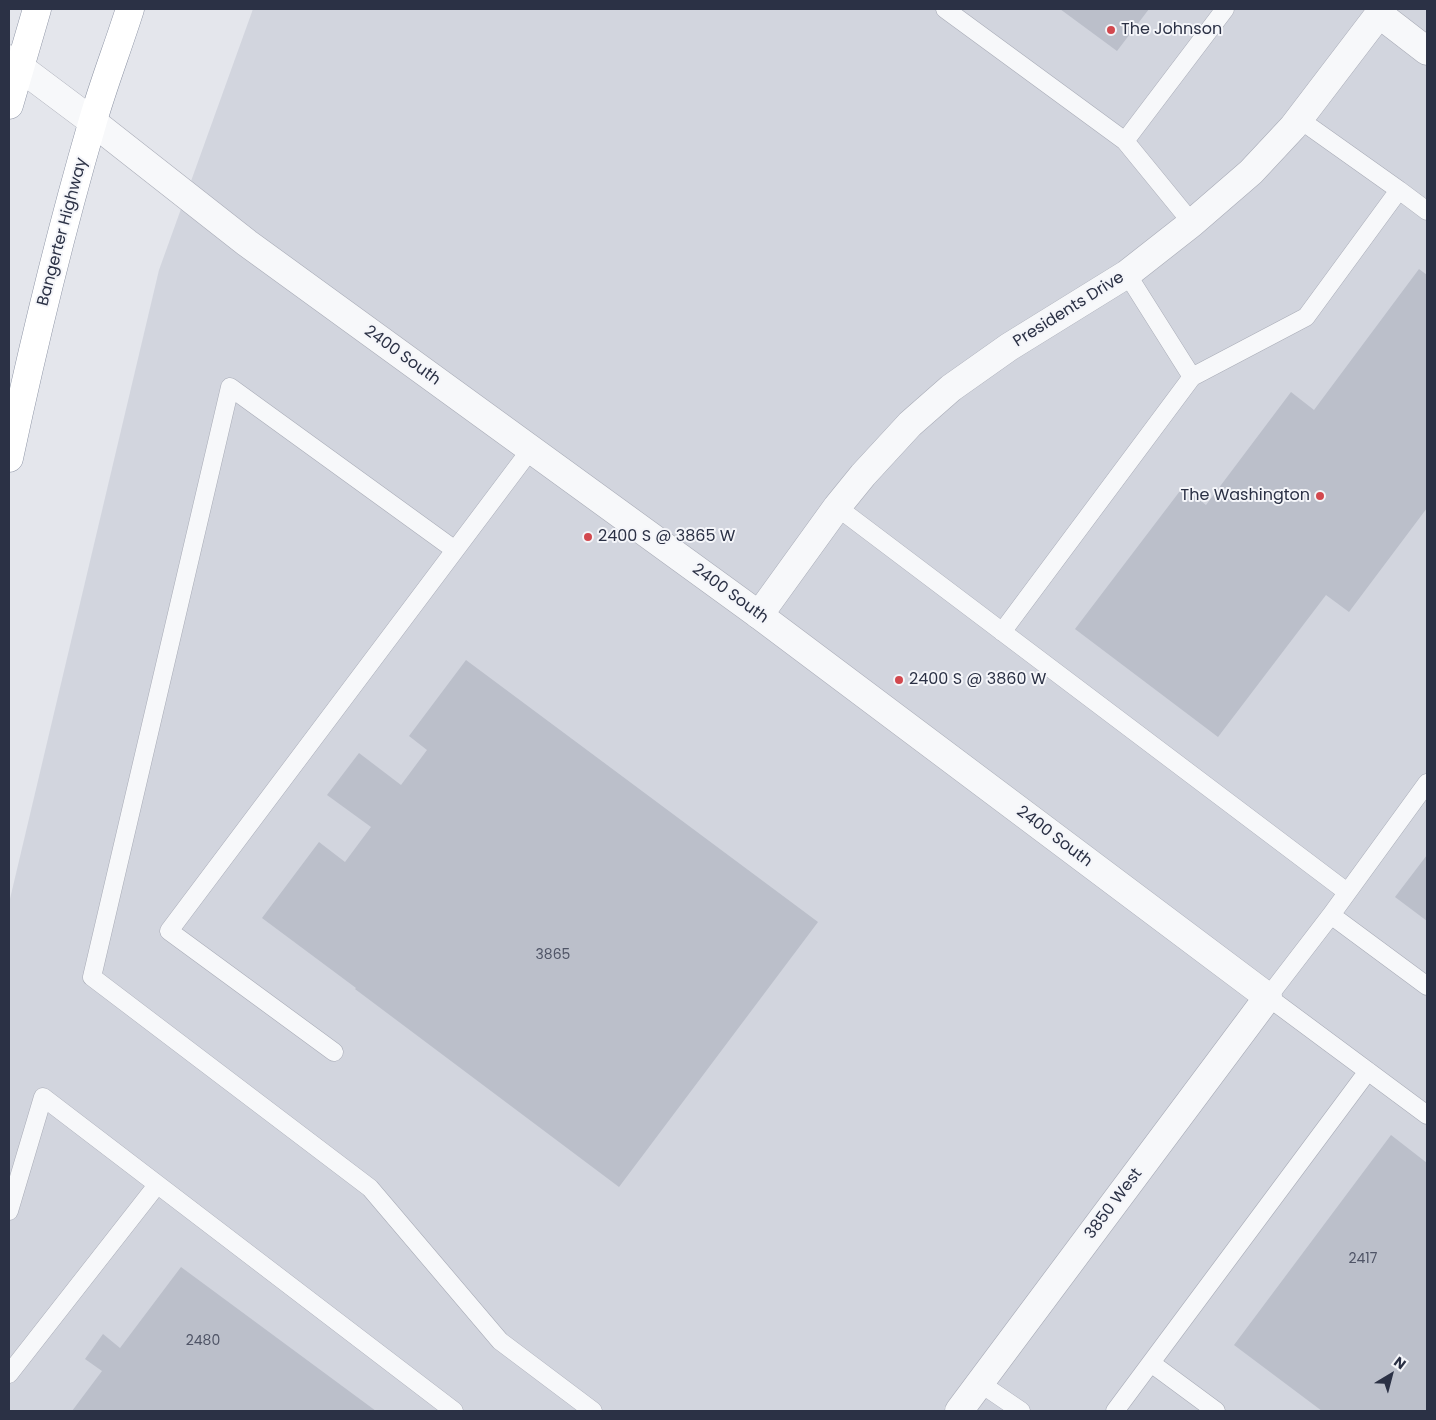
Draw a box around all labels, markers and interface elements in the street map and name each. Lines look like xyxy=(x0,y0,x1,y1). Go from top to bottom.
place label: The Johnson xyxy=(1121,20,1222,40)
marker: The Johnson xyxy=(1105,24,1117,36)
street label: Bangerter Highway xyxy=(34,156,92,308)
street label: Presidents Drive xyxy=(1010,268,1128,352)
street label: 2400 South xyxy=(360,322,444,390)
place label: The Washington xyxy=(1181,486,1310,506)
marker: The Washington xyxy=(1314,490,1326,502)
place label: 2400 S @ 3865 W xyxy=(598,527,735,547)
marker: 2400 S @ 3865 W xyxy=(582,531,594,543)
street label: 2400 South xyxy=(688,560,772,628)
place label: 2400 S @ 3860 W xyxy=(909,670,1046,690)
marker: 2400 S @ 3860 W xyxy=(893,674,905,686)
street label: 2400 South xyxy=(1012,802,1096,872)
house number: 3865 xyxy=(536,947,570,963)
street label: 3850 West xyxy=(1081,1165,1147,1243)
house number: 2417 xyxy=(1349,1251,1377,1267)
house number: 2480 xyxy=(186,1333,220,1349)
north arrow xyxy=(1366,1350,1416,1400)
text: N xyxy=(1390,1352,1410,1374)

